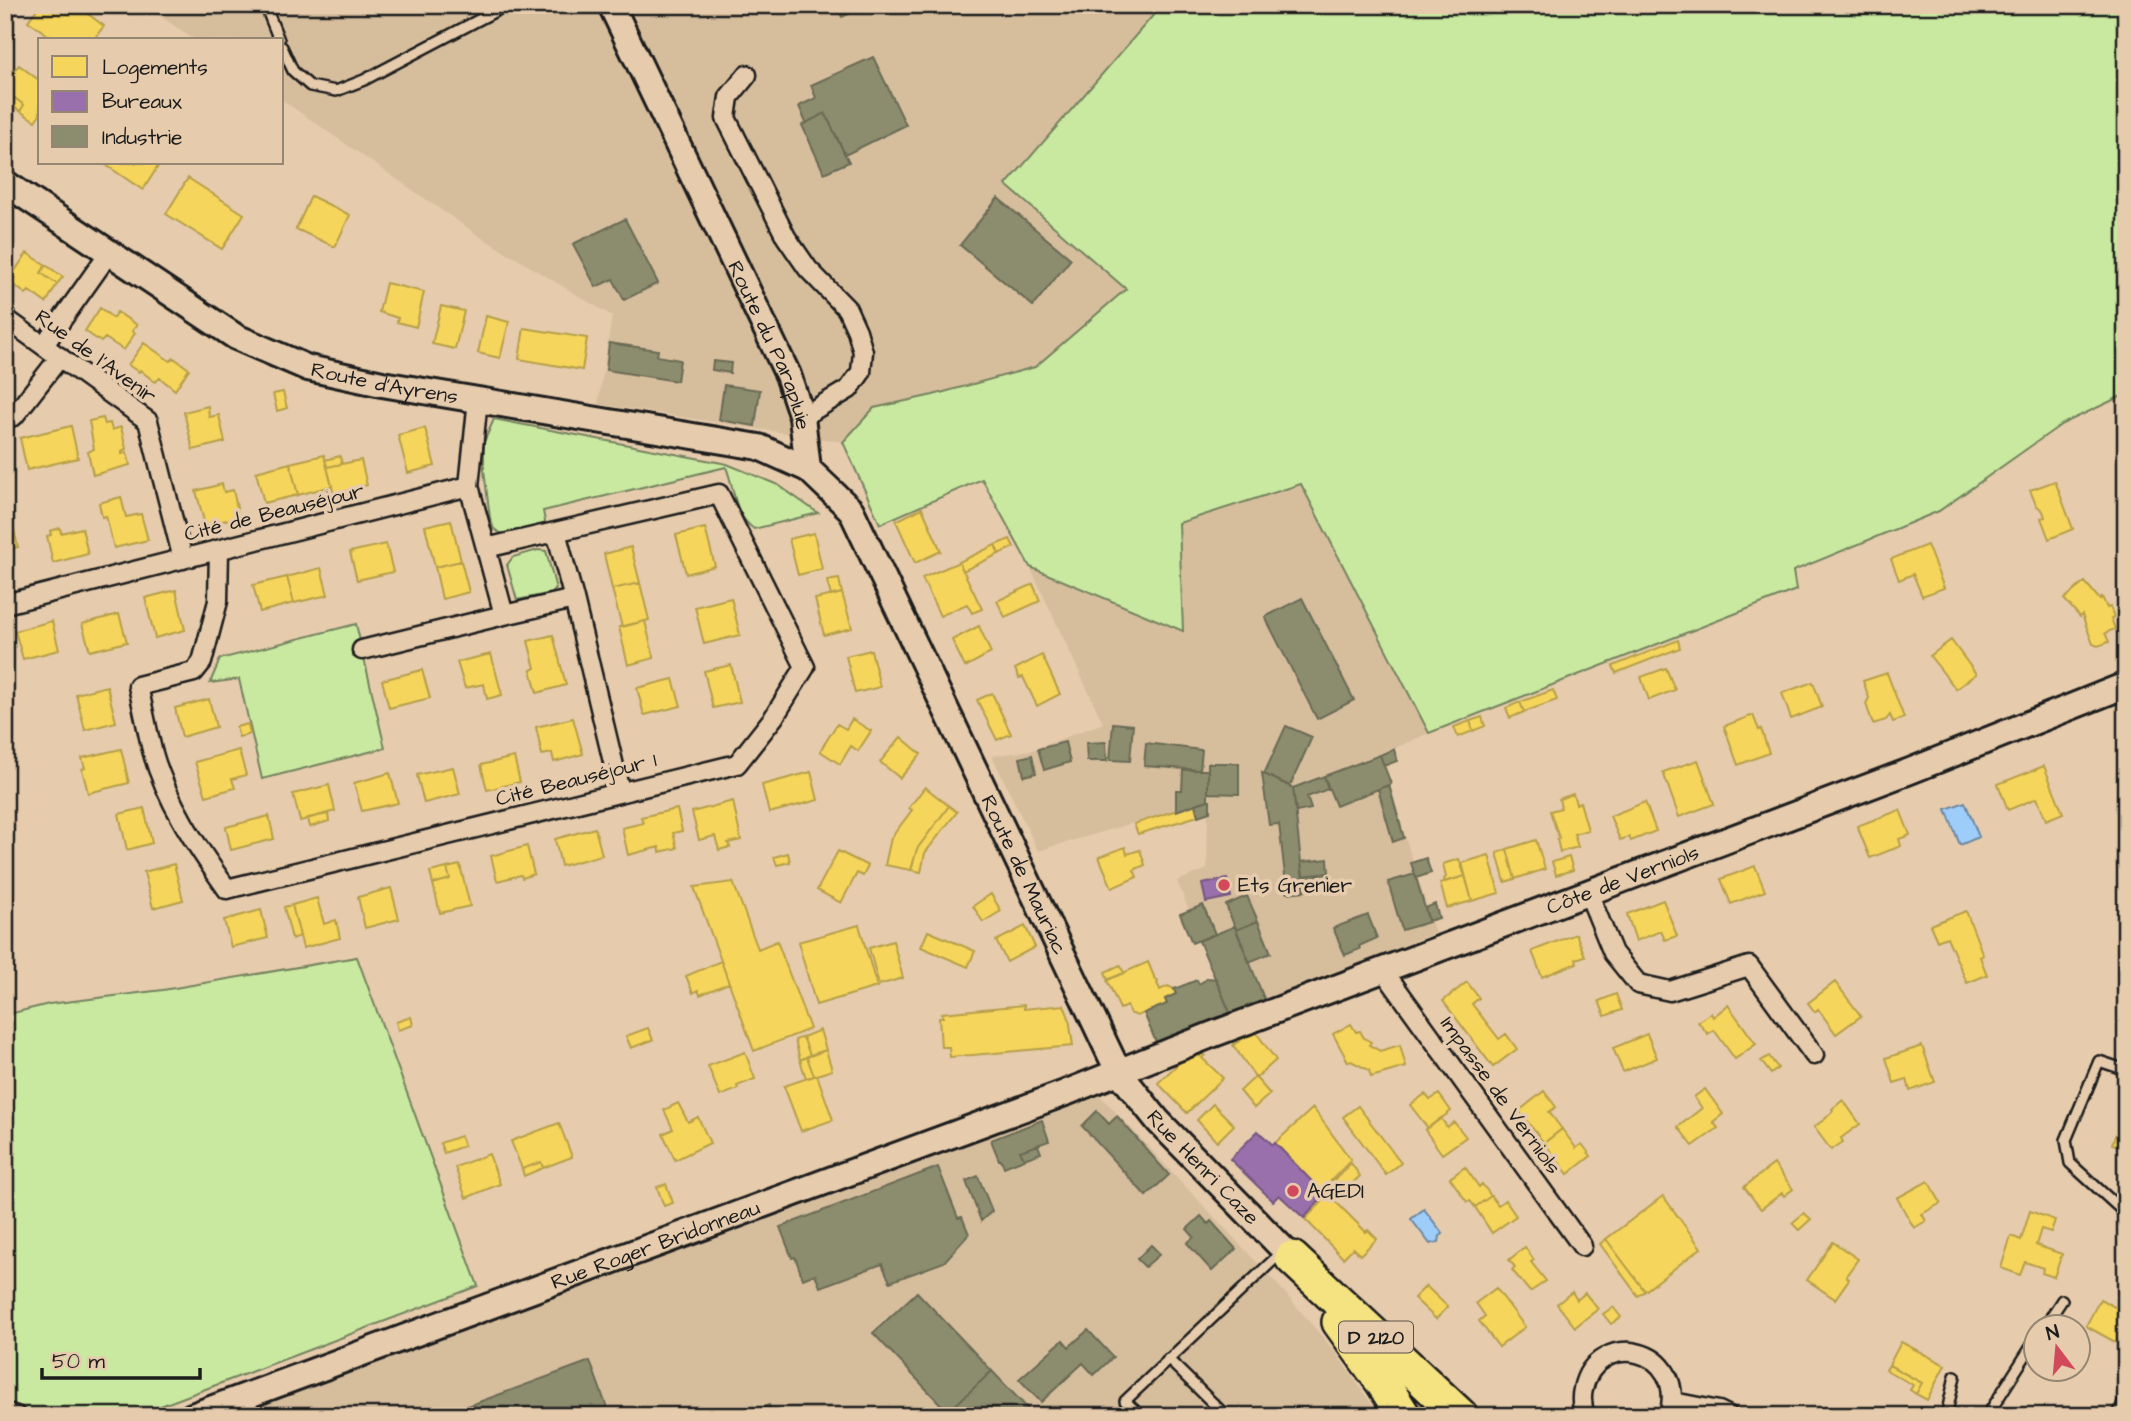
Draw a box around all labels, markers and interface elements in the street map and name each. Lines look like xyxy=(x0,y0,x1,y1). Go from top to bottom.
legend xyxy=(38,38,284,164)
text: Logements xyxy=(102,53,208,84)
text: Bureaux xyxy=(102,87,182,116)
text: Industrie xyxy=(102,123,182,152)
street label: Route du Parapluie xyxy=(720,256,817,431)
street label: Rue de l'Avenir xyxy=(29,302,163,411)
street label: Route d'Ayrens xyxy=(308,355,460,411)
street label: Cité de Beauséjour xyxy=(181,476,367,549)
street label: Cité Beauséjour 1 xyxy=(493,745,660,813)
street label: Route de Mauriac xyxy=(974,790,1075,960)
street label: Côte de Verniols xyxy=(1542,838,1703,922)
place label: Ets Grenier xyxy=(1238,871,1352,900)
marker: Ets Grenier xyxy=(1216,877,1232,893)
street label: Impasse de Verniols xyxy=(1433,1010,1568,1181)
street label: Rue Henri Caze xyxy=(1140,1104,1266,1231)
place label: AGEDI xyxy=(1307,1177,1364,1206)
marker: AGEDI xyxy=(1285,1183,1301,1199)
street label: Rue Roger Bridonneau xyxy=(547,1193,764,1297)
north arrow xyxy=(2022,1312,2092,1382)
text: N xyxy=(2043,1318,2062,1348)
road number: D 2120 xyxy=(1339,1322,1413,1352)
scale bar xyxy=(42,1337,200,1381)
text: 50 m xyxy=(52,1347,106,1376)

